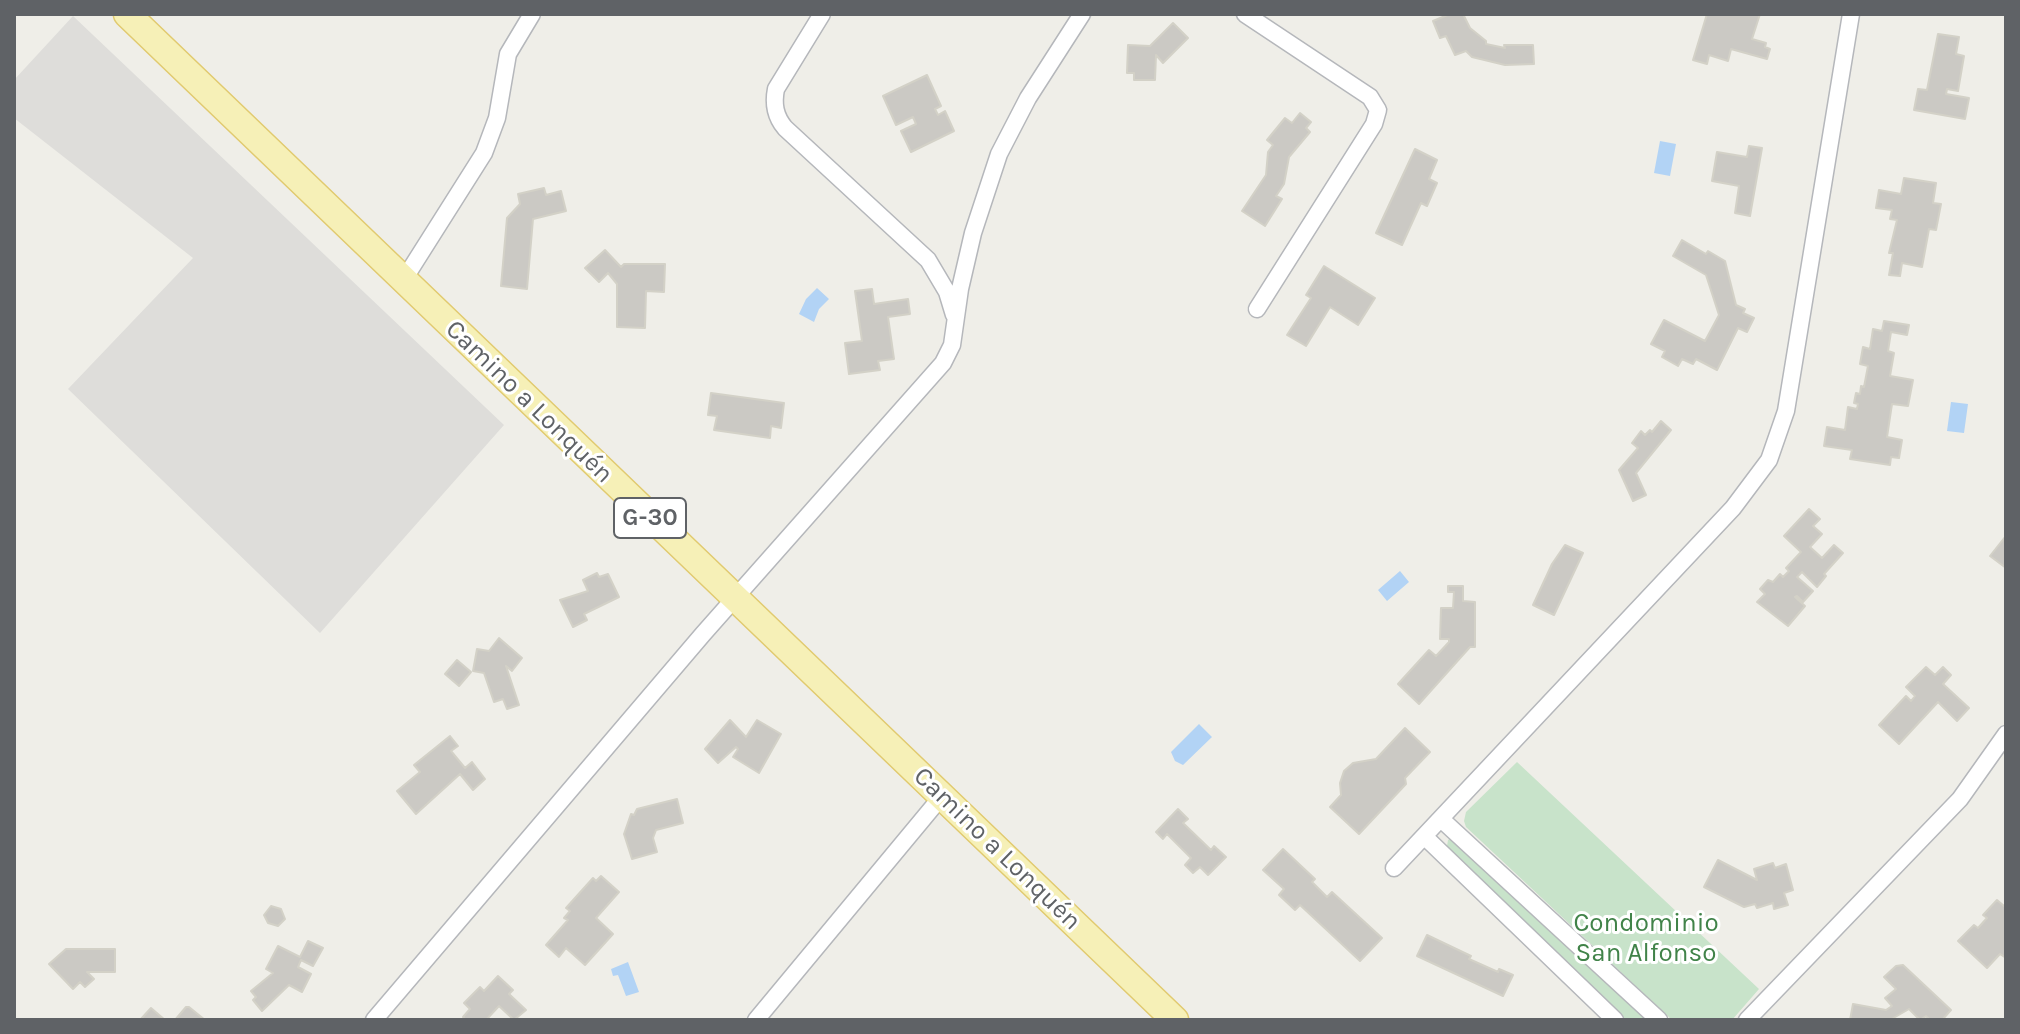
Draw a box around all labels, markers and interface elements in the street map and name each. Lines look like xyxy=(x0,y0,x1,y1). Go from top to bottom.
street label: Camino a Lonquén xyxy=(439,314,619,490)
road number: G-30 xyxy=(614,498,686,538)
street label: Camino a Lonquén xyxy=(907,761,1087,937)
park label: Condominio San Alfonso xyxy=(1573,908,1719,970)

